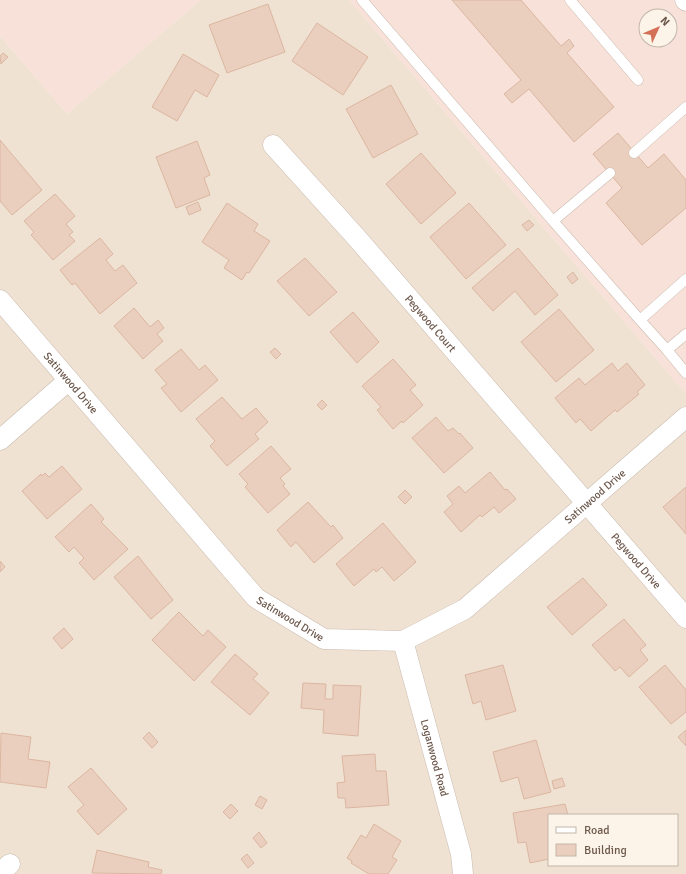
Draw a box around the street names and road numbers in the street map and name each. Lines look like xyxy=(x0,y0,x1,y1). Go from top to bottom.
street label: Pegwood Court xyxy=(402,292,459,355)
street label: Satinwood Drive xyxy=(41,350,101,416)
street label: Satinwood Drive xyxy=(562,467,628,527)
street label: Pegwood Drive xyxy=(608,530,664,591)
street label: Satinwood Drive xyxy=(254,594,326,644)
street label: Loganwood Road xyxy=(418,718,451,798)

